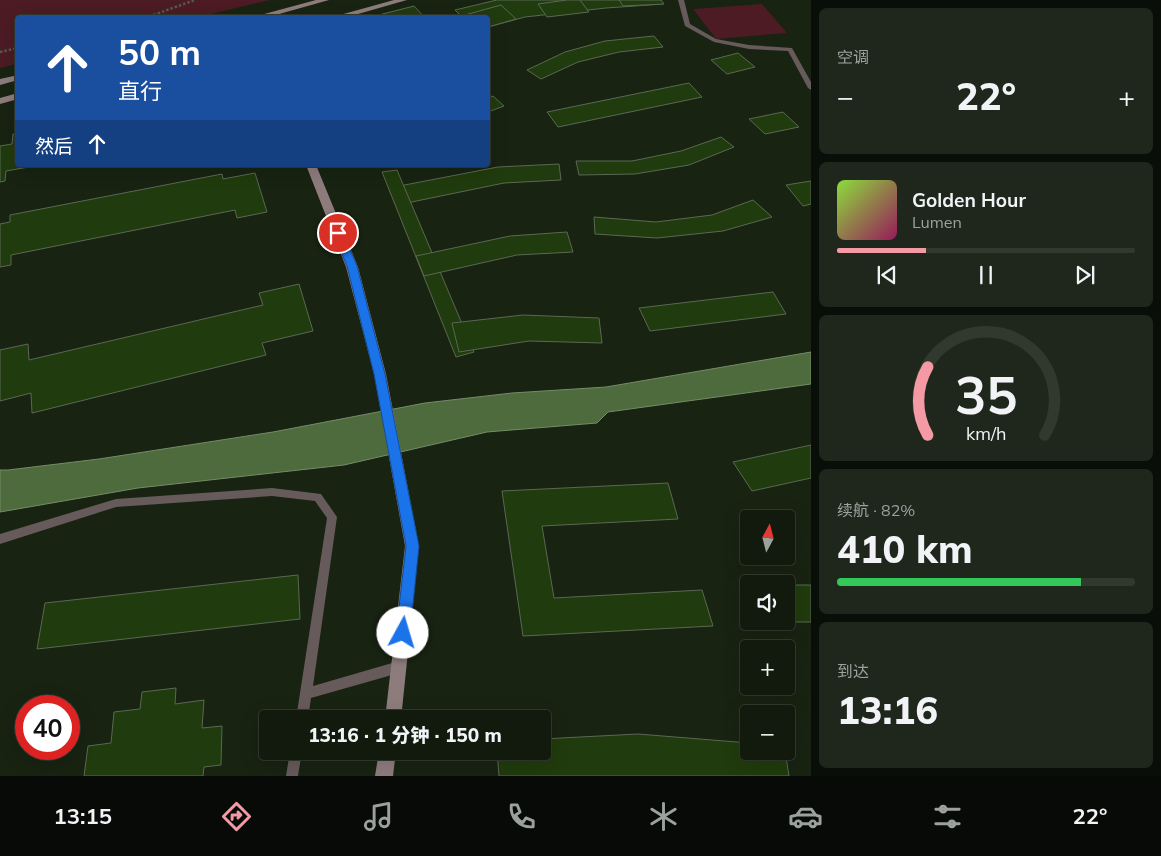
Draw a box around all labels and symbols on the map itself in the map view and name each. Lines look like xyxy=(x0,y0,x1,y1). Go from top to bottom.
pin xyxy=(317,212,359,254)
north arrow xyxy=(740,510,795,565)
position arrow xyxy=(376,606,428,658)
speed limit sign: 40 xyxy=(15,695,80,760)

